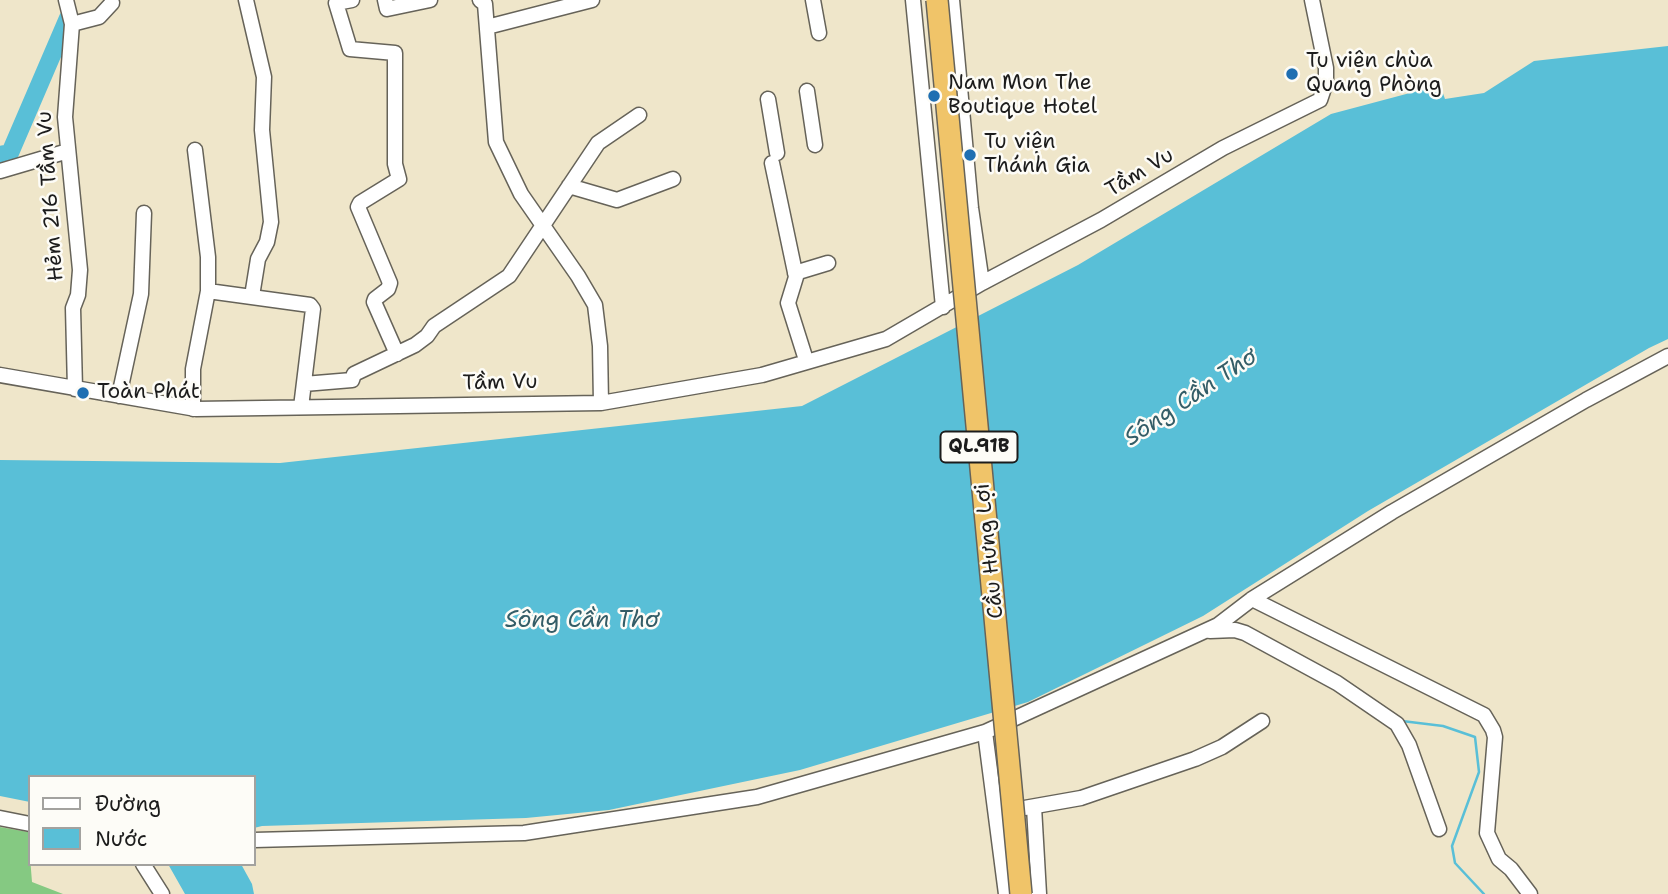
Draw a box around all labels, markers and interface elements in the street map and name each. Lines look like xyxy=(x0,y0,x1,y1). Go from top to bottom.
place label: Tu viện chùa Quang Phòng xyxy=(1306,49,1442,99)
marker: Tu viện chùa Quang Phòng xyxy=(1284,66,1300,82)
place label: Nam Mon The Boutique Hotel xyxy=(948,71,1097,121)
marker: Nam Mon The Boutique Hotel xyxy=(926,88,942,104)
street label: Hẻm 216 Tầm Vu xyxy=(32,110,70,282)
place label: Tu viện Thánh Gia xyxy=(984,130,1090,180)
street label: Tầm Vu xyxy=(1101,143,1179,203)
marker: Tu viện Thánh Gia xyxy=(962,147,978,163)
water label: Sông Cần Thơ xyxy=(1119,343,1263,453)
street label: Tầm Vu xyxy=(462,370,538,396)
place label: Toàn Phát xyxy=(97,380,200,406)
marker: Toàn Phát xyxy=(75,385,91,401)
road number: QL.91B xyxy=(940,432,1018,462)
street label: Cầu Hưng Lợi xyxy=(970,482,1010,620)
water label: Sông Cần Thơ xyxy=(505,607,659,635)
legend xyxy=(28,775,256,866)
text: Đường xyxy=(95,790,161,818)
text: Nước xyxy=(95,825,147,853)

